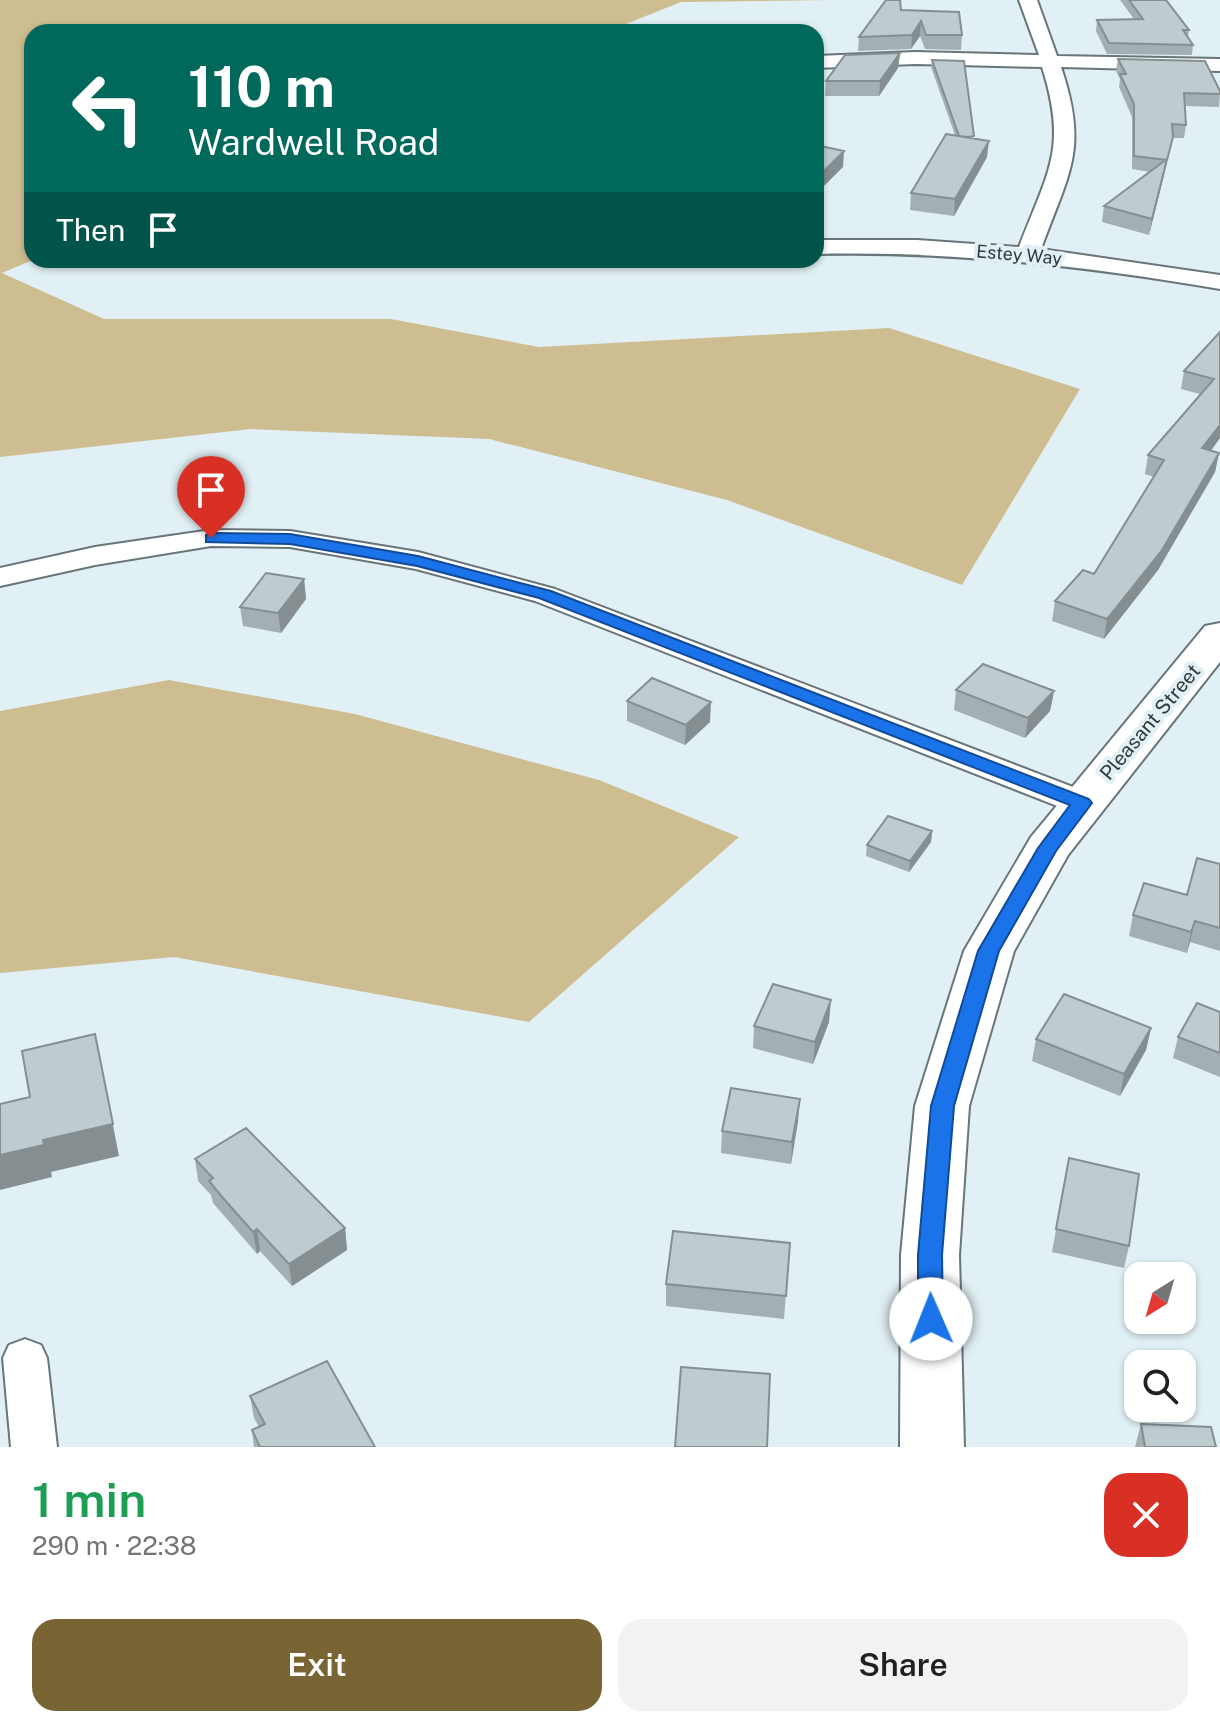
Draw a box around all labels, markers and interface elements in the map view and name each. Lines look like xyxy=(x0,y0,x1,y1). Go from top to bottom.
text: 110 m xyxy=(188,54,335,120)
icon: left xyxy=(56,56,160,160)
text: Wardwell Road xyxy=(188,121,439,163)
icon: arrive xyxy=(141,208,185,252)
text: Then xyxy=(56,212,125,248)
street label: Estey Way xyxy=(975,240,1063,269)
pin xyxy=(177,456,245,538)
icon: arrive xyxy=(189,468,233,512)
street label: Pleasant Street xyxy=(1095,659,1205,785)
north arrow xyxy=(1124,1262,1196,1334)
map controls xyxy=(1124,1262,1196,1422)
position arrow xyxy=(889,1277,973,1361)
button: search xyxy=(1124,1350,1196,1422)
text: 1 min xyxy=(32,1471,146,1528)
button: close xyxy=(1104,1473,1188,1557)
text: 290 m · 22:38 xyxy=(32,1530,197,1561)
button: Exit xyxy=(32,1619,602,1711)
button: Share xyxy=(618,1619,1188,1711)

